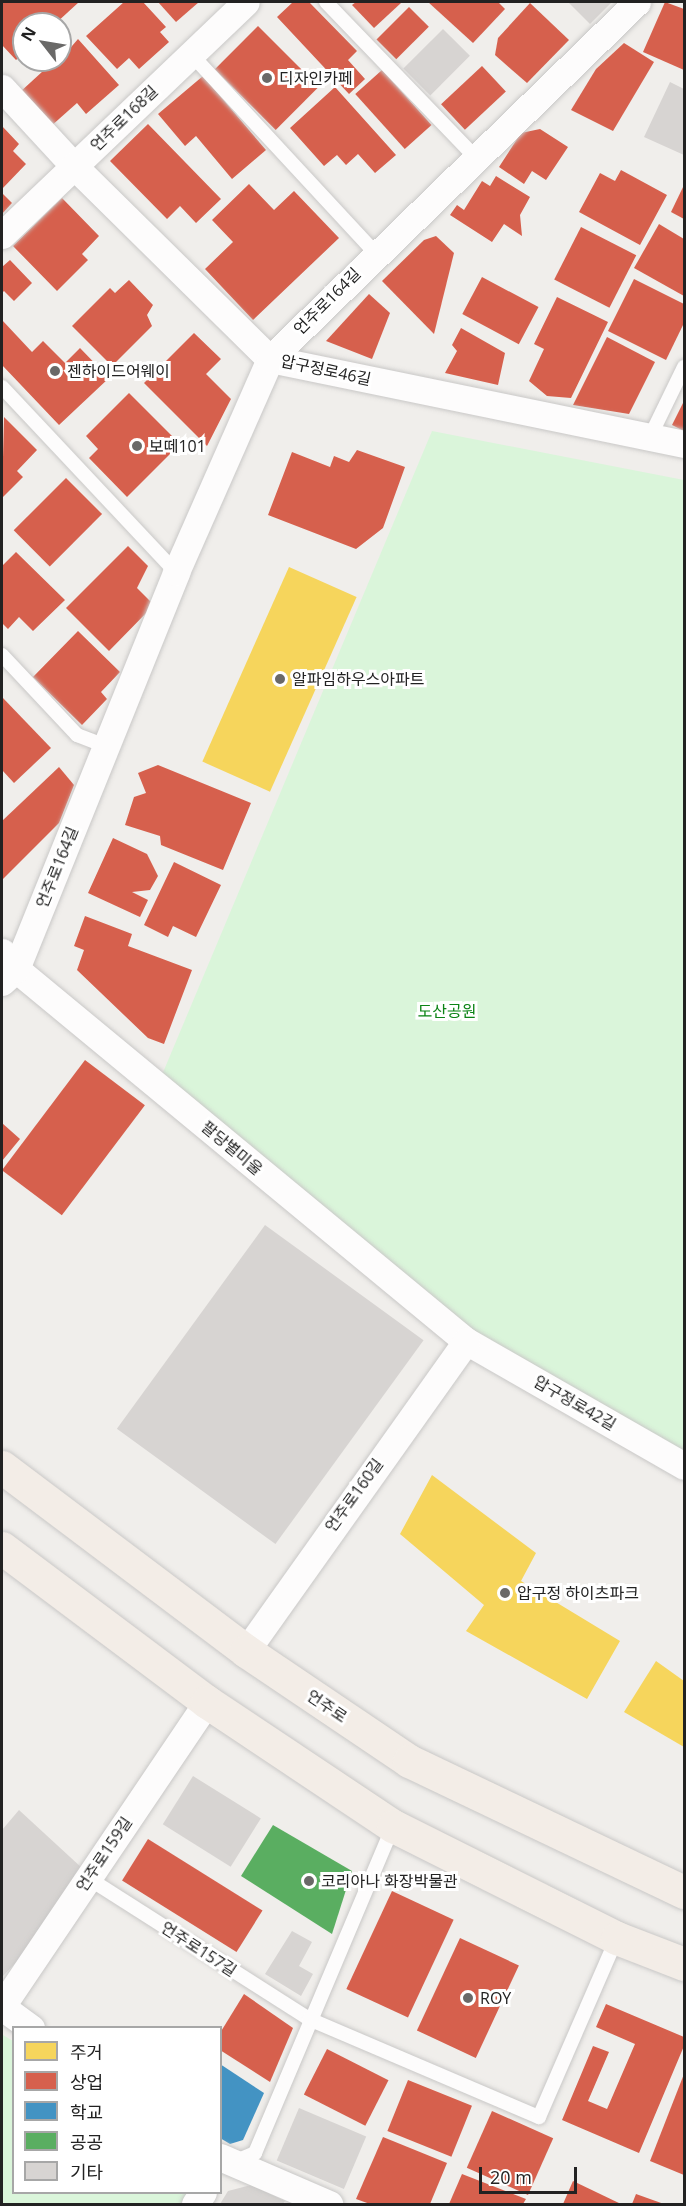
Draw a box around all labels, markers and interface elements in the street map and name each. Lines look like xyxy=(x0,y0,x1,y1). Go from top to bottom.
north arrow xyxy=(12,12,72,72)
text: N xyxy=(16,23,41,45)
place label: 디자인카페 xyxy=(279,68,353,88)
marker: 디자인카페 xyxy=(260,71,274,85)
street label: 언주로168길 xyxy=(86,81,162,155)
street label: 언주로164길 xyxy=(290,264,364,338)
street label: 압구정로46길 xyxy=(279,351,373,389)
place label: 젠하이드어웨이 xyxy=(67,361,170,381)
marker: 젠하이드어웨이 xyxy=(48,364,62,378)
place label: 보떼101 xyxy=(149,436,206,456)
marker: 보떼101 xyxy=(130,439,144,453)
place label: 알파임하우스아파트 xyxy=(292,669,424,689)
marker: 알파임하우스아파트 xyxy=(273,672,287,686)
street label: 언주로164길 xyxy=(32,823,82,911)
park label: 도산공원 xyxy=(418,1001,476,1021)
street label: 팔당별미울 xyxy=(198,1117,266,1179)
street label: 압구정로42길 xyxy=(530,1372,620,1434)
street label: 언주로160길 xyxy=(321,1454,387,1536)
place label: 압구정 하이츠파크 xyxy=(517,1583,639,1603)
marker: 압구정 하이츠파크 xyxy=(498,1586,512,1600)
street label: 언주로 xyxy=(303,1686,351,1726)
street label: 언주로159길 xyxy=(72,1813,136,1895)
place label: 코리아나 화장박물관 xyxy=(321,1871,458,1891)
marker: 코리아나 화장박물관 xyxy=(302,1874,316,1888)
street label: 언주로157길 xyxy=(158,1917,240,1981)
place label: ROY xyxy=(480,1988,511,2008)
marker: ROY xyxy=(461,1991,475,2005)
legend xyxy=(12,2026,222,2194)
text: 주거 xyxy=(70,2040,103,2064)
text: 상업 xyxy=(70,2070,103,2094)
text: 학교 xyxy=(70,2100,103,2124)
text: 공공 xyxy=(70,2130,103,2154)
scale bar xyxy=(482,2155,580,2193)
text: 기타 xyxy=(70,2160,103,2184)
text: 20 m xyxy=(490,2165,532,2189)

